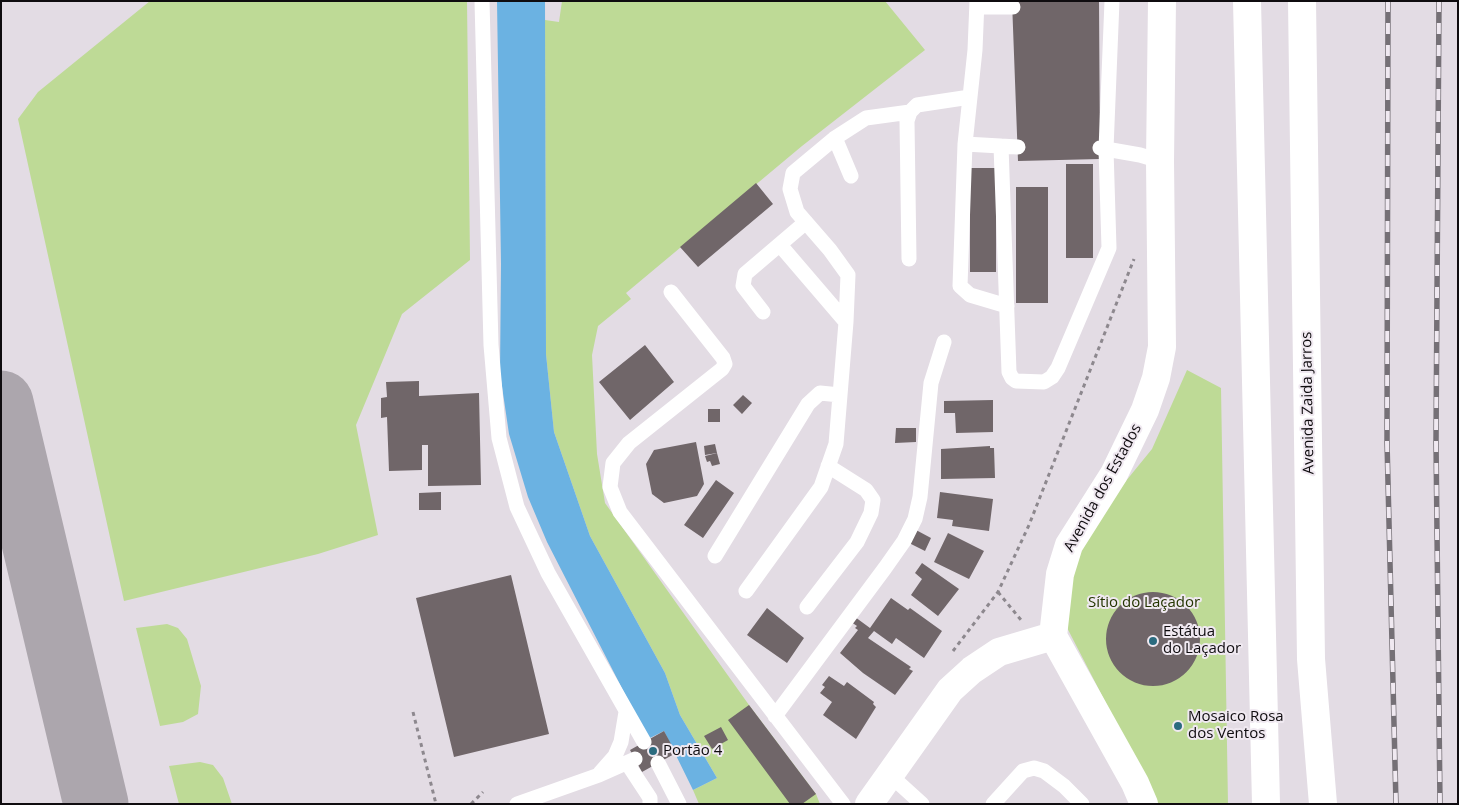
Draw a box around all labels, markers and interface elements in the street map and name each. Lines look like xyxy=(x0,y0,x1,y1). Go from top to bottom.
street label: Avenida Zaida Jarros xyxy=(1298,332,1318,474)
street label: Avenida dos Estados xyxy=(1060,421,1146,555)
park label: Sítio do Laçador xyxy=(1088,594,1200,612)
place label: Estátua do Laçador xyxy=(1163,623,1241,658)
marker: Estátua do Laçador xyxy=(1147,635,1159,647)
place label: Mosaico Rosa dos Ventos xyxy=(1188,708,1284,743)
marker: Mosaico Rosa dos Ventos xyxy=(1172,720,1184,732)
place label: Portão 4 xyxy=(663,742,722,760)
marker: Portão 4 xyxy=(647,745,659,757)

